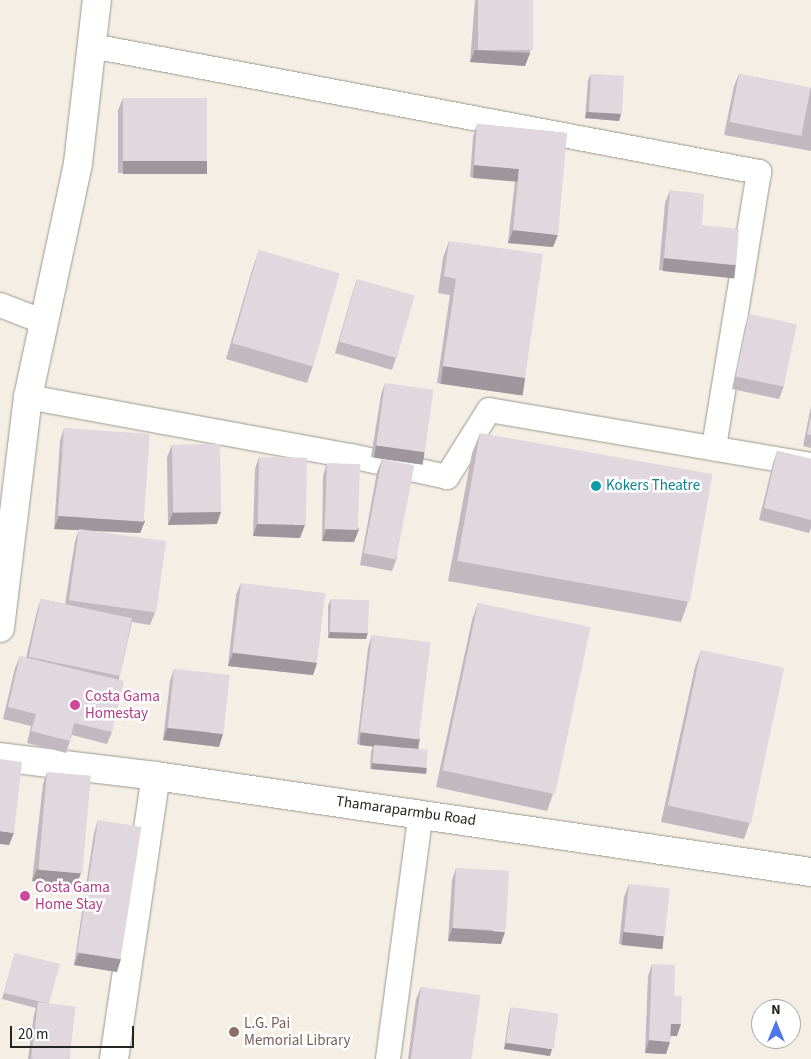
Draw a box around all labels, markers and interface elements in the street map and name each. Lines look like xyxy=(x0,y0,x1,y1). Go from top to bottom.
place label: Kokers Theatre xyxy=(606,477,700,495)
marker: Kokers Theatre xyxy=(590,480,602,492)
place label: Costa Gama Homestay xyxy=(85,687,160,722)
marker: Costa Gama Homestay xyxy=(69,699,81,711)
street label: Thamaraparmbu Road xyxy=(335,792,477,830)
place label: Costa Gama Home Stay xyxy=(35,878,110,913)
marker: Costa Gama Home Stay xyxy=(19,890,31,902)
north arrow xyxy=(751,999,801,1049)
text: N xyxy=(771,1000,781,1020)
place label: L.G. Pai Memorial Library xyxy=(244,1014,350,1049)
scale bar xyxy=(12,1016,136,1048)
text: 20 m xyxy=(18,1024,48,1045)
marker: L.G. Pai Memorial Library xyxy=(228,1026,240,1038)

